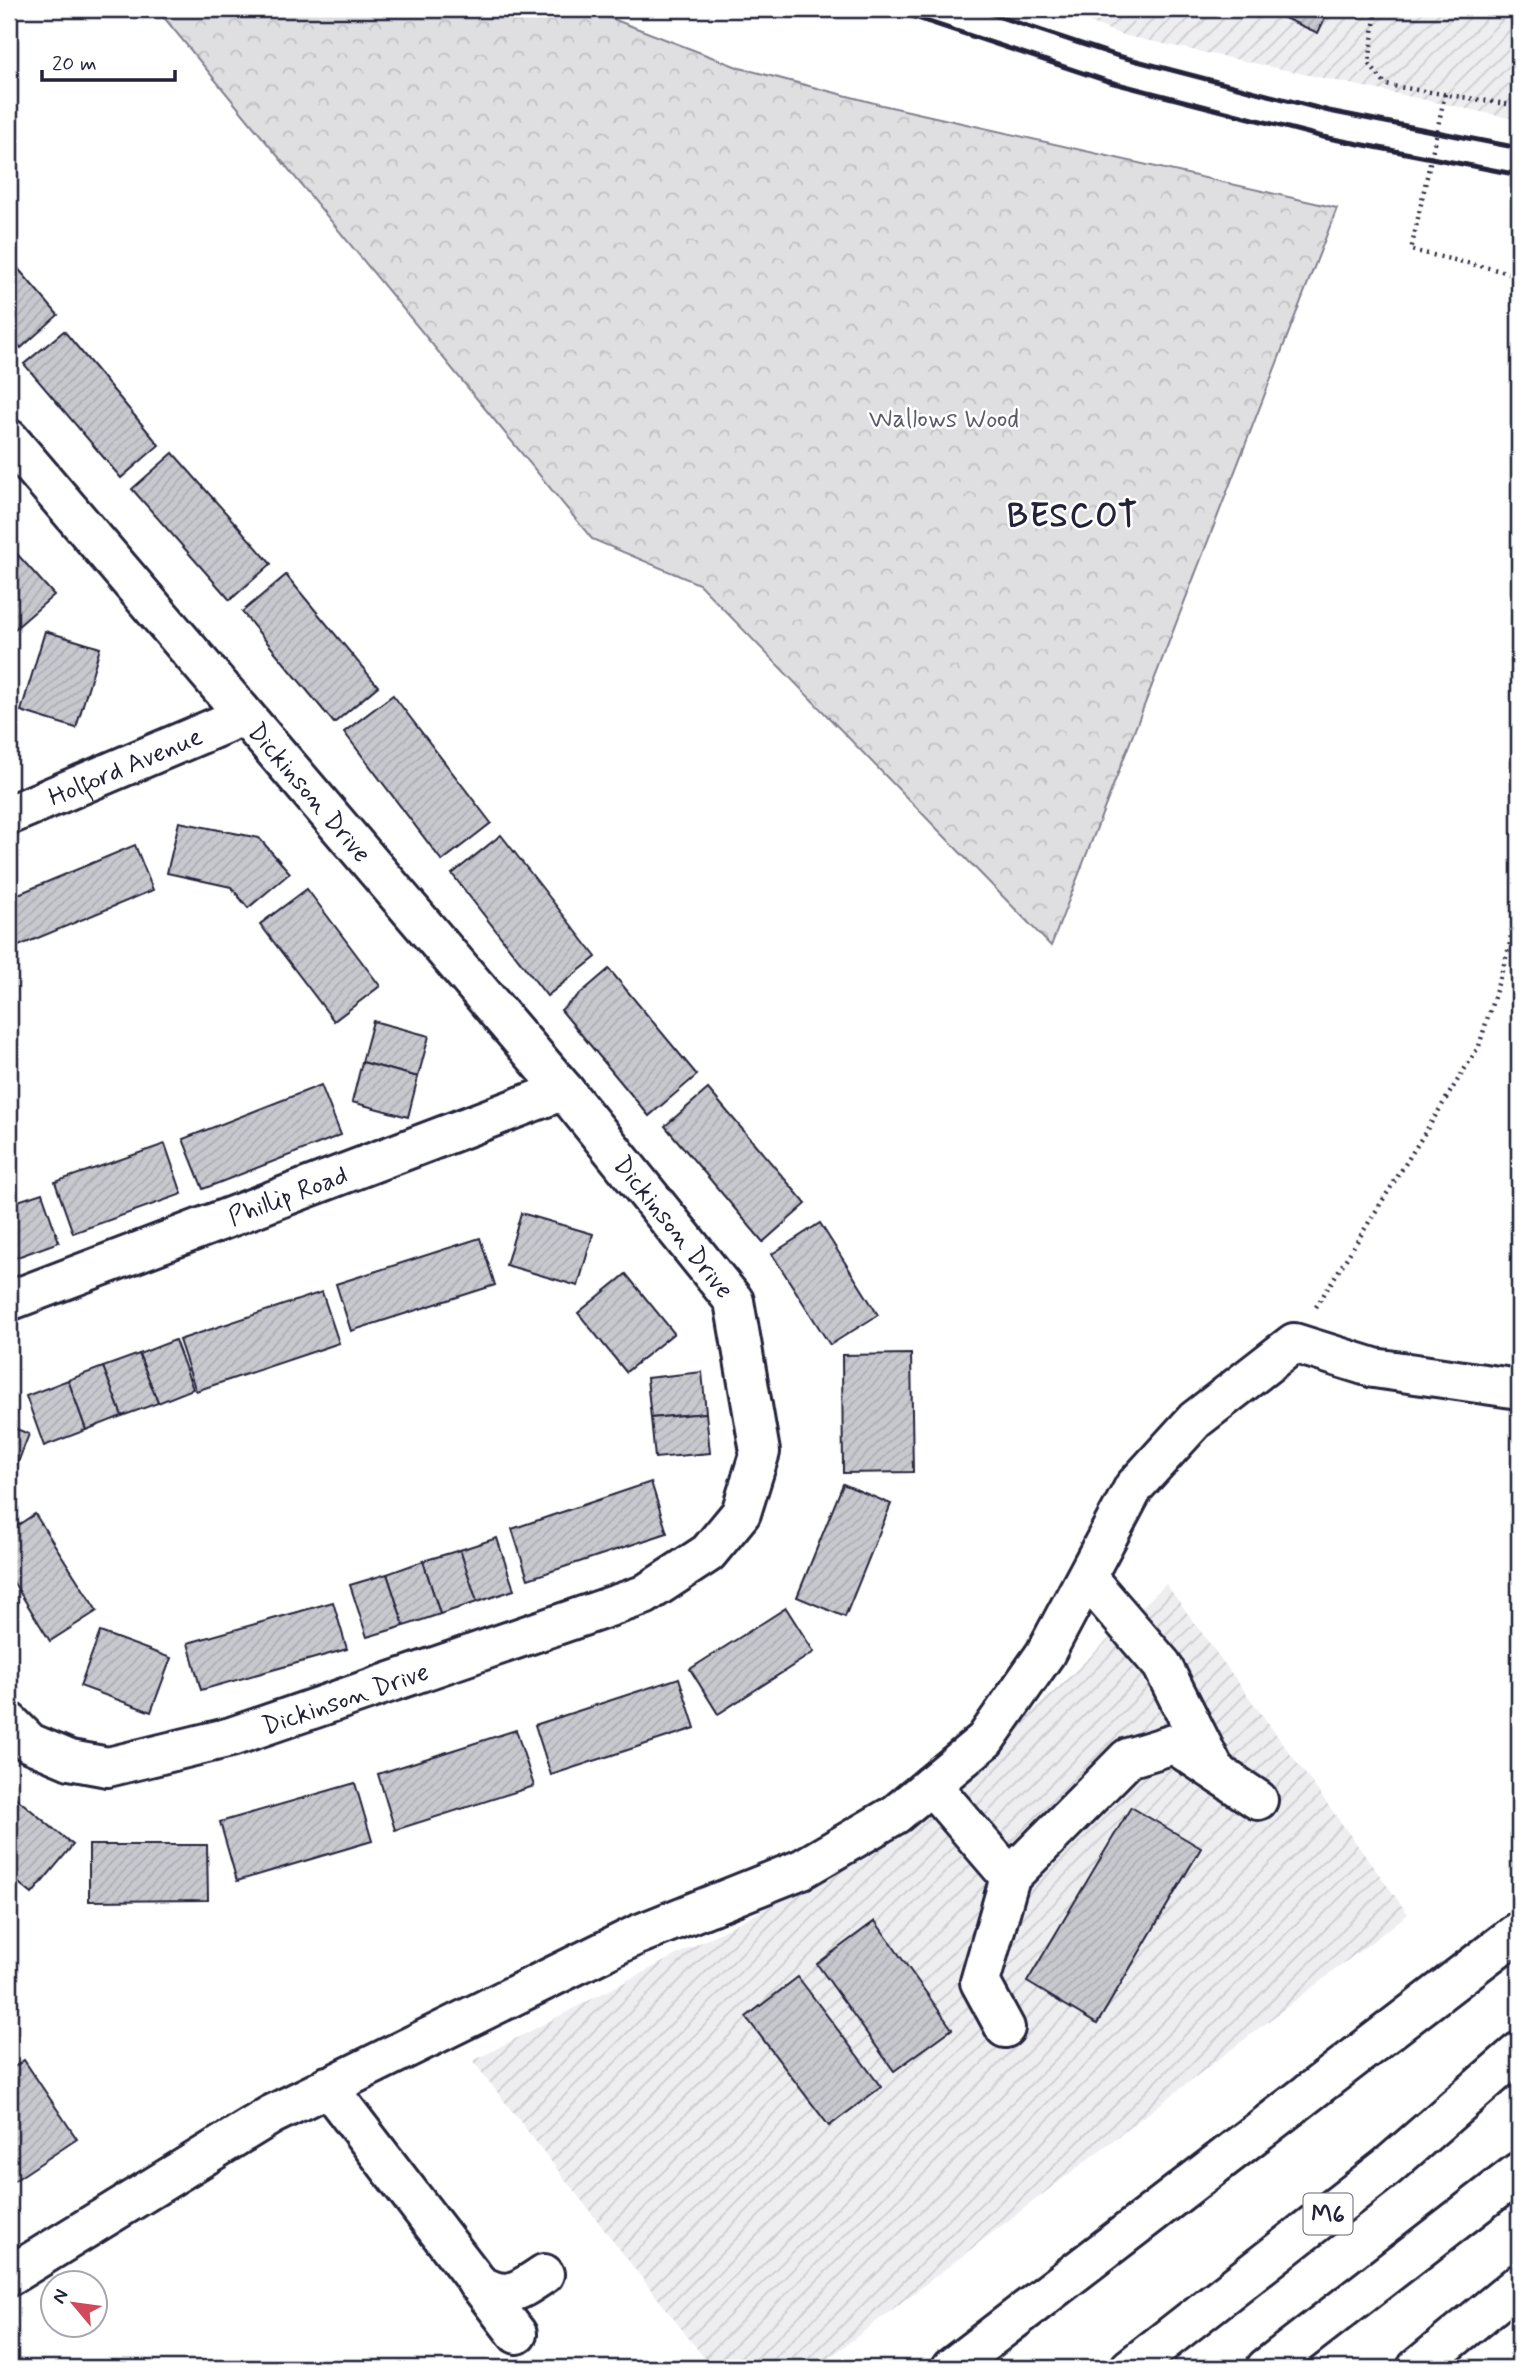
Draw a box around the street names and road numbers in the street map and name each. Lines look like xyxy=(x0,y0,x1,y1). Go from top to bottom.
street label: Dickinson Drive xyxy=(239,716,378,871)
street label: Holford Avenue xyxy=(44,720,208,815)
street label: Dickinson Drive xyxy=(605,1149,740,1306)
street label: Phillip Road xyxy=(224,1159,353,1235)
street label: Dickinson Drive xyxy=(258,1655,433,1744)
road number: M6 xyxy=(1304,2194,1352,2234)

